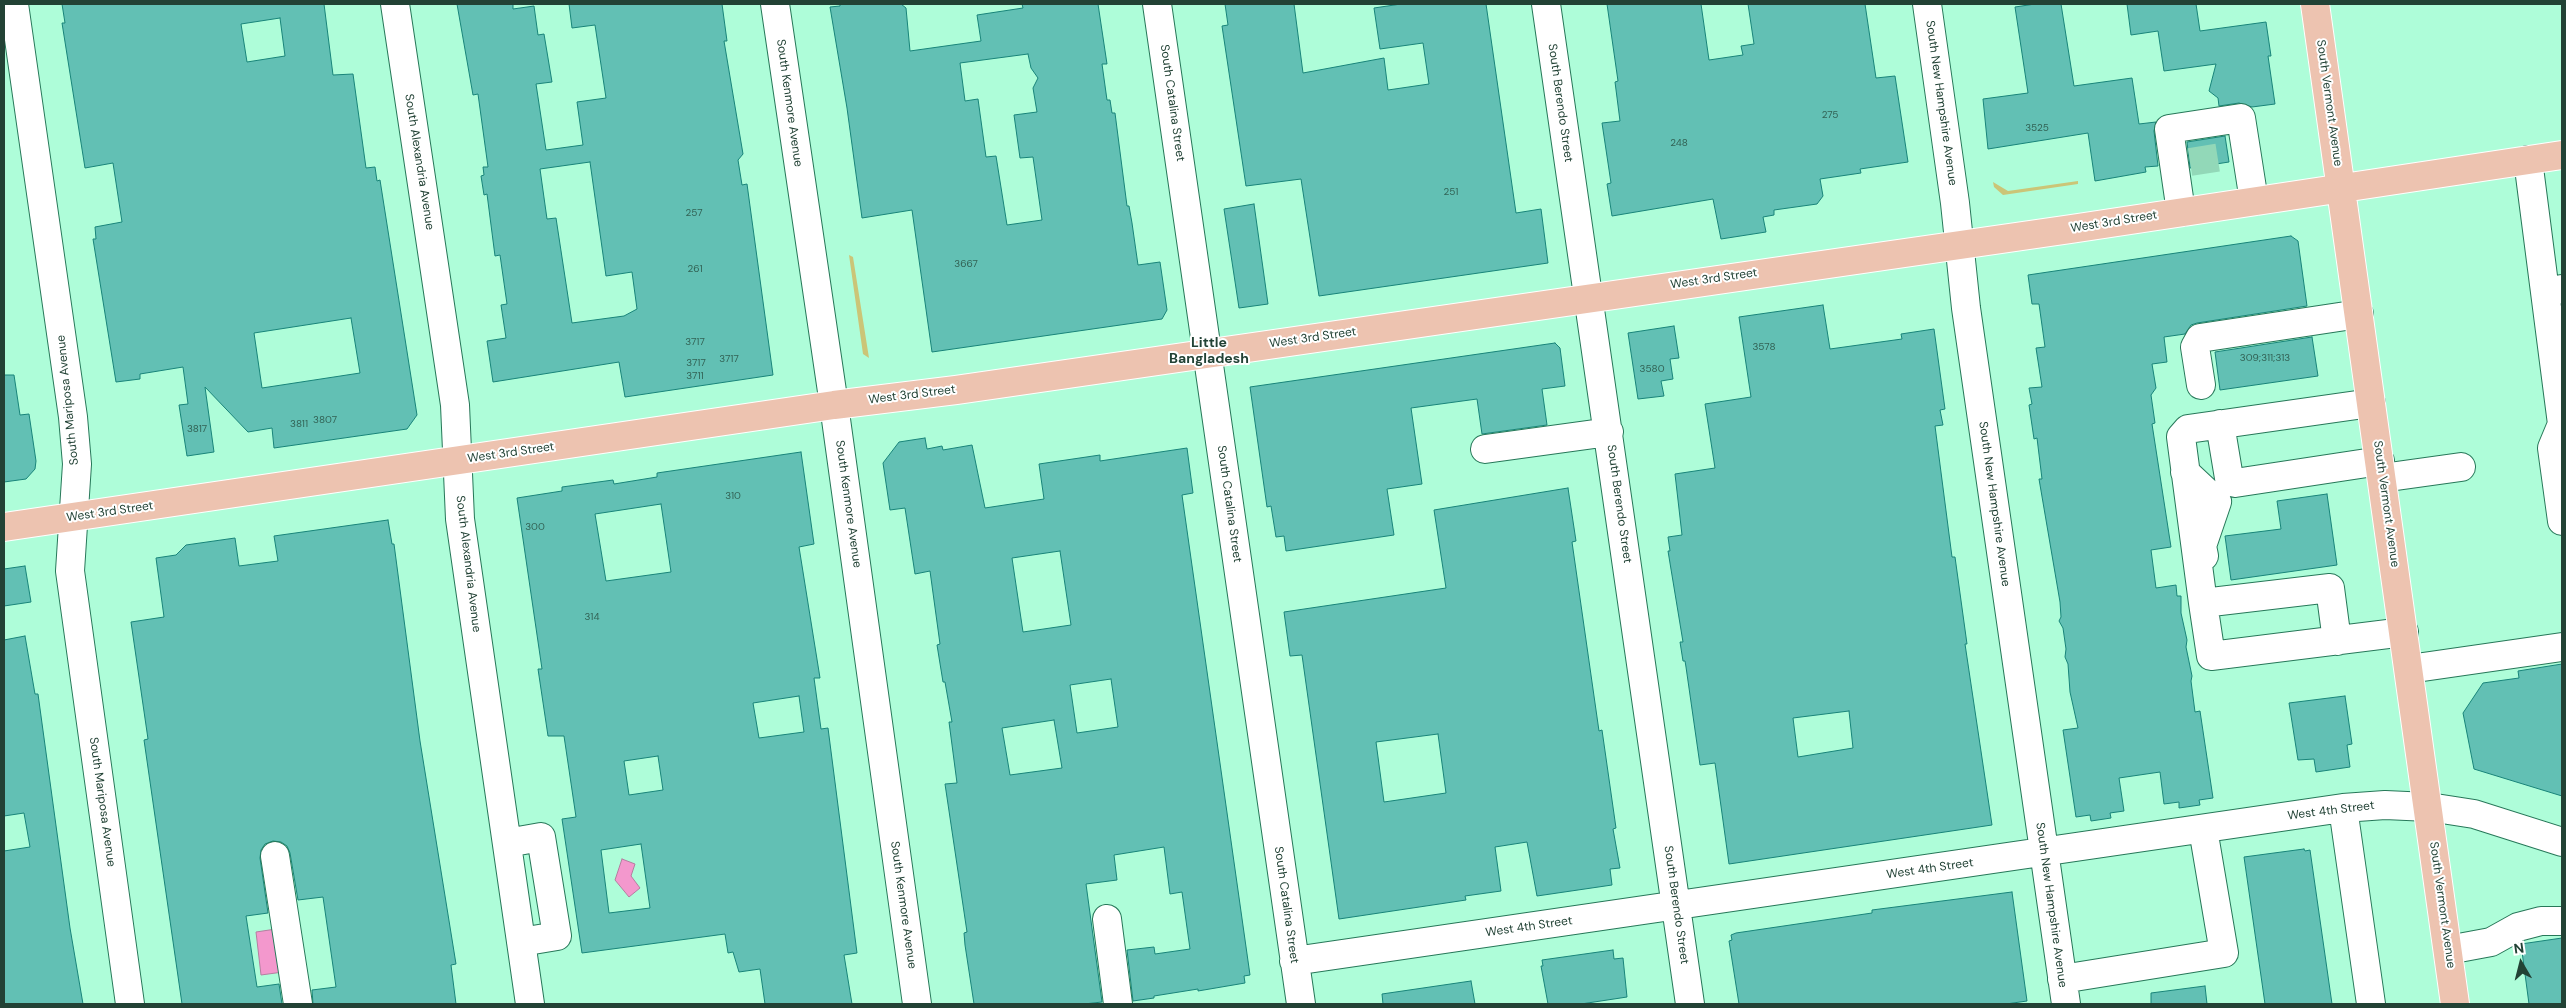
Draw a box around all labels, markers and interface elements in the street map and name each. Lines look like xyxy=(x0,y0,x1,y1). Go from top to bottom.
street label: South New Hampshire Avenue xyxy=(1922,19,1960,187)
street label: South Kenmore Avenue xyxy=(773,38,805,168)
street label: South Vermont Avenue xyxy=(2313,39,2345,167)
street label: South Berendo Street xyxy=(1545,43,1575,163)
street label: South Catalina Street xyxy=(1157,44,1187,162)
street label: South Alexandria Avenue xyxy=(401,93,437,231)
house number: 275 xyxy=(1822,109,1838,121)
house number: 3525 xyxy=(2025,122,2049,134)
house number: 248 xyxy=(1670,137,1688,149)
house number: 251 xyxy=(1444,186,1458,198)
house number: 257 xyxy=(685,207,703,219)
street label: West 3rd Street xyxy=(2070,208,2158,236)
house number: 3667 xyxy=(954,258,978,270)
house number: 261 xyxy=(687,263,703,275)
street label: West 3rd Street xyxy=(1670,266,1758,292)
street label: West 3rd Street xyxy=(1269,325,1357,351)
street label: South Mariposa Avenue xyxy=(54,334,82,466)
district label: Little Bangladesh xyxy=(1169,335,1249,368)
house number: 3717 xyxy=(685,336,705,348)
house number: 3578 xyxy=(1752,341,1776,353)
house number: 309;311;313 xyxy=(2240,352,2290,364)
house number: 3717 xyxy=(719,353,739,365)
house number: 3717 xyxy=(686,357,706,369)
house number: 3580 xyxy=(1640,363,1664,375)
house number: 3711 xyxy=(686,370,704,382)
street label: West 3rd Street xyxy=(868,383,956,407)
house number: 3807 xyxy=(313,414,337,426)
house number: 3811 xyxy=(290,418,308,430)
street label: South New Hampshire Avenue xyxy=(1975,420,2013,588)
house number: 3817 xyxy=(187,423,207,435)
street label: South Kenmore Avenue xyxy=(832,439,864,569)
street label: West 3rd Street xyxy=(467,440,555,466)
street label: South Vermont Avenue xyxy=(2370,440,2402,568)
street label: South Berendo Street xyxy=(1604,444,1634,564)
street label: South Catalina Street xyxy=(1214,445,1244,563)
house number: 310 xyxy=(725,490,741,502)
street label: South Alexandria Avenue xyxy=(452,495,484,633)
street label: West 3rd Street xyxy=(66,499,154,525)
house number: 300 xyxy=(525,521,545,533)
house number: 314 xyxy=(585,611,599,623)
street label: South Mariposa Avenue xyxy=(86,736,118,868)
street label: West 4th Street xyxy=(2287,799,2375,823)
street label: South New Hampshire Avenue xyxy=(2032,821,2070,989)
street label: South Kenmore Avenue xyxy=(887,840,919,970)
street label: South Vermont Avenue xyxy=(2426,841,2458,969)
street label: South Berendo Street xyxy=(1661,845,1691,965)
street label: South Catalina Street xyxy=(1271,846,1301,964)
street label: West 4th Street xyxy=(1886,856,1974,882)
street label: West 4th Street xyxy=(1485,914,1573,940)
north arrow xyxy=(2496,938,2546,988)
text: N xyxy=(2513,939,2525,958)

